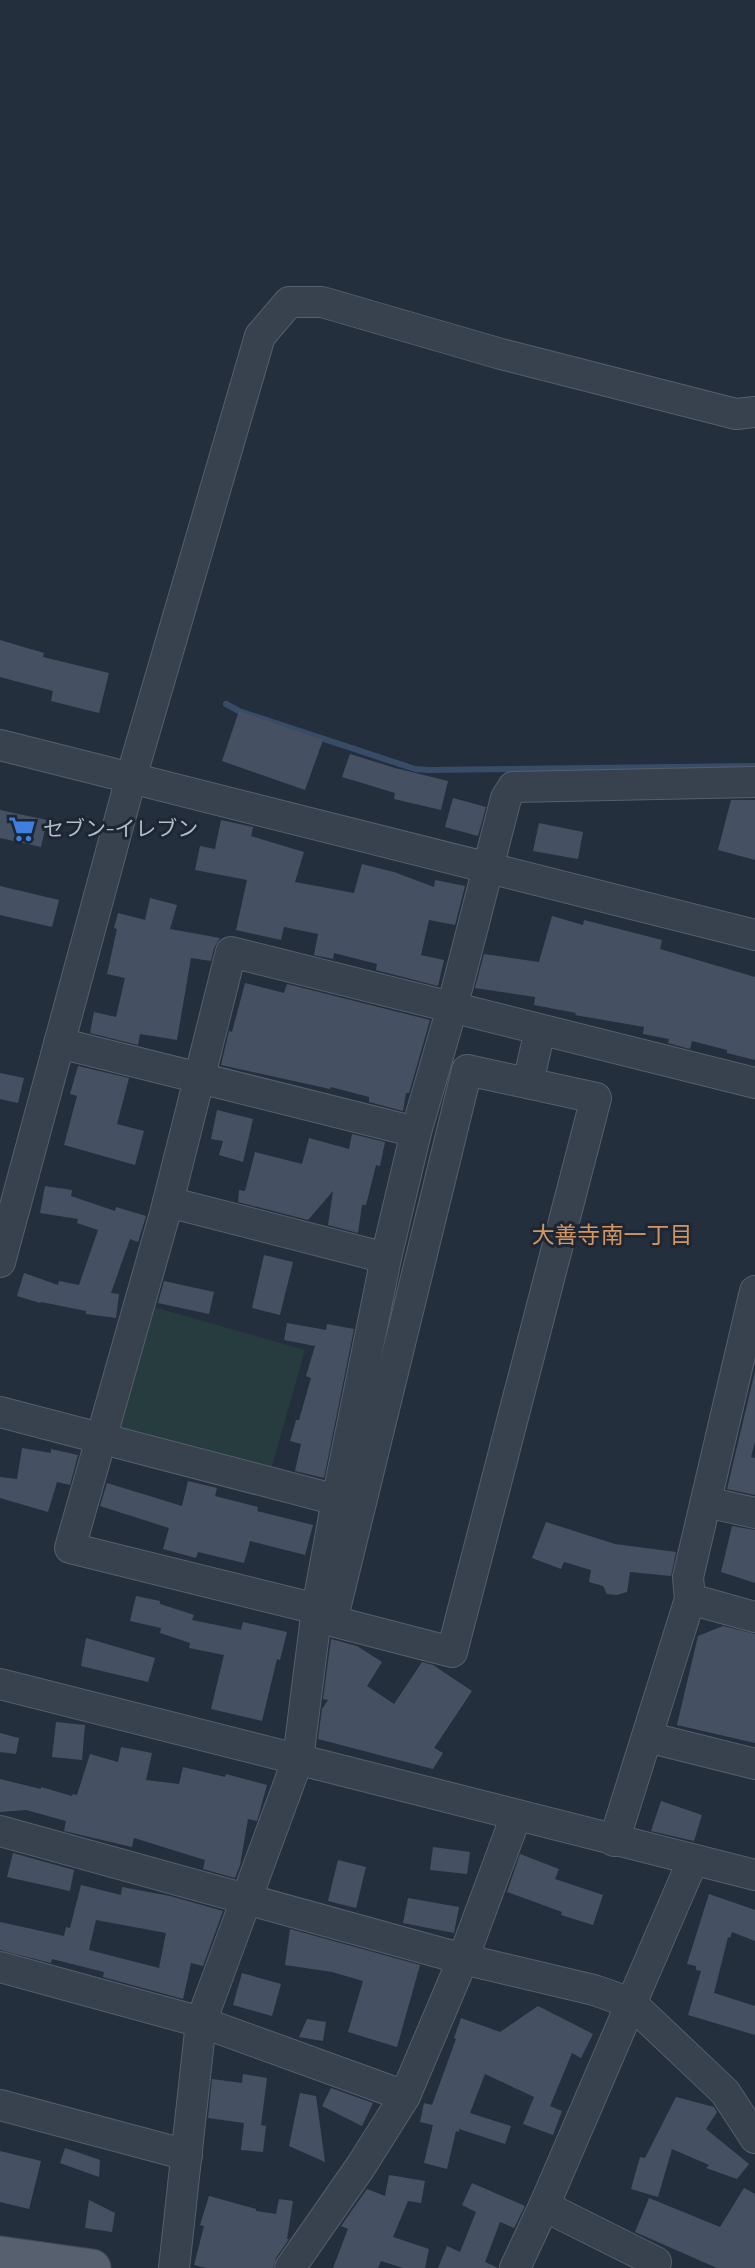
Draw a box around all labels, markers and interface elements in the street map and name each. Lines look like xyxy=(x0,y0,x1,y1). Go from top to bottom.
supermarket icon: セブン-イレブン xyxy=(7,814,37,844)
place label: セブン-イレブン xyxy=(43,815,198,840)
district label: 大善寺南一丁目 xyxy=(532,1220,693,1248)

